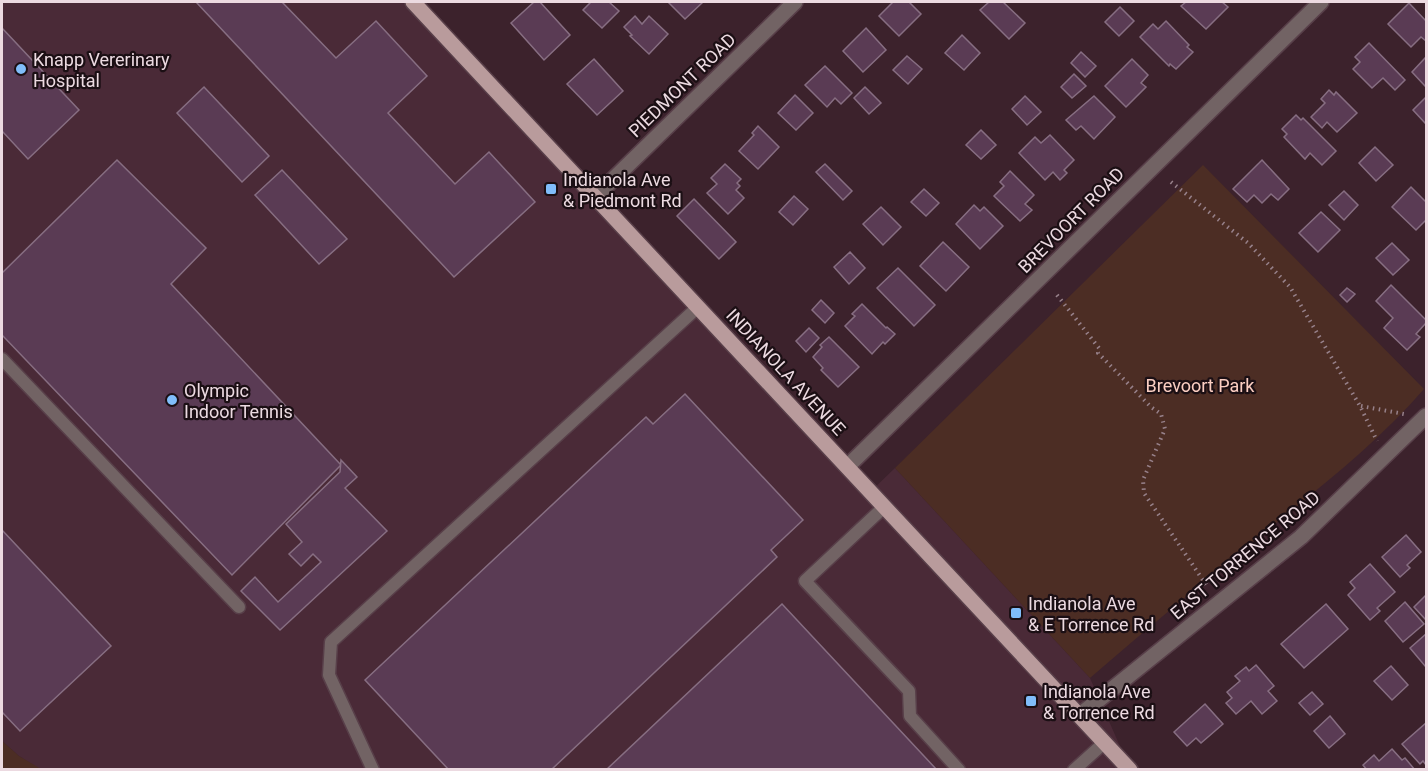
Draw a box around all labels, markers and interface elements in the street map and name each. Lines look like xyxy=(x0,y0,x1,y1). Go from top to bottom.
street label: PIEDMONT ROAD xyxy=(624,29,740,141)
place label: Knapp Vererinary Hospital xyxy=(33,49,170,91)
marker: Knapp Vererinary Hospital xyxy=(14,62,28,76)
street label: BREVOORT ROAD xyxy=(1014,163,1128,277)
place label: Indianola Ave & Piedmont Rd xyxy=(563,169,682,211)
marker: Indianola Ave & Piedmont Rd xyxy=(544,182,558,196)
street label: INDIANOLA AVENUE xyxy=(722,304,850,440)
park label: Brevoort Park xyxy=(1146,375,1255,396)
place label: Olympic Indoor Tennis xyxy=(184,380,293,422)
marker: Olympic Indoor Tennis xyxy=(165,393,179,407)
street label: EAST TORRENCE ROAD xyxy=(1166,486,1324,624)
place label: Indianola Ave & E Torrence Rd xyxy=(1028,593,1154,635)
marker: Indianola Ave & E Torrence Rd xyxy=(1009,606,1023,620)
place label: Indianola Ave & Torrence Rd xyxy=(1043,681,1155,723)
marker: Indianola Ave & Torrence Rd xyxy=(1024,694,1038,708)

